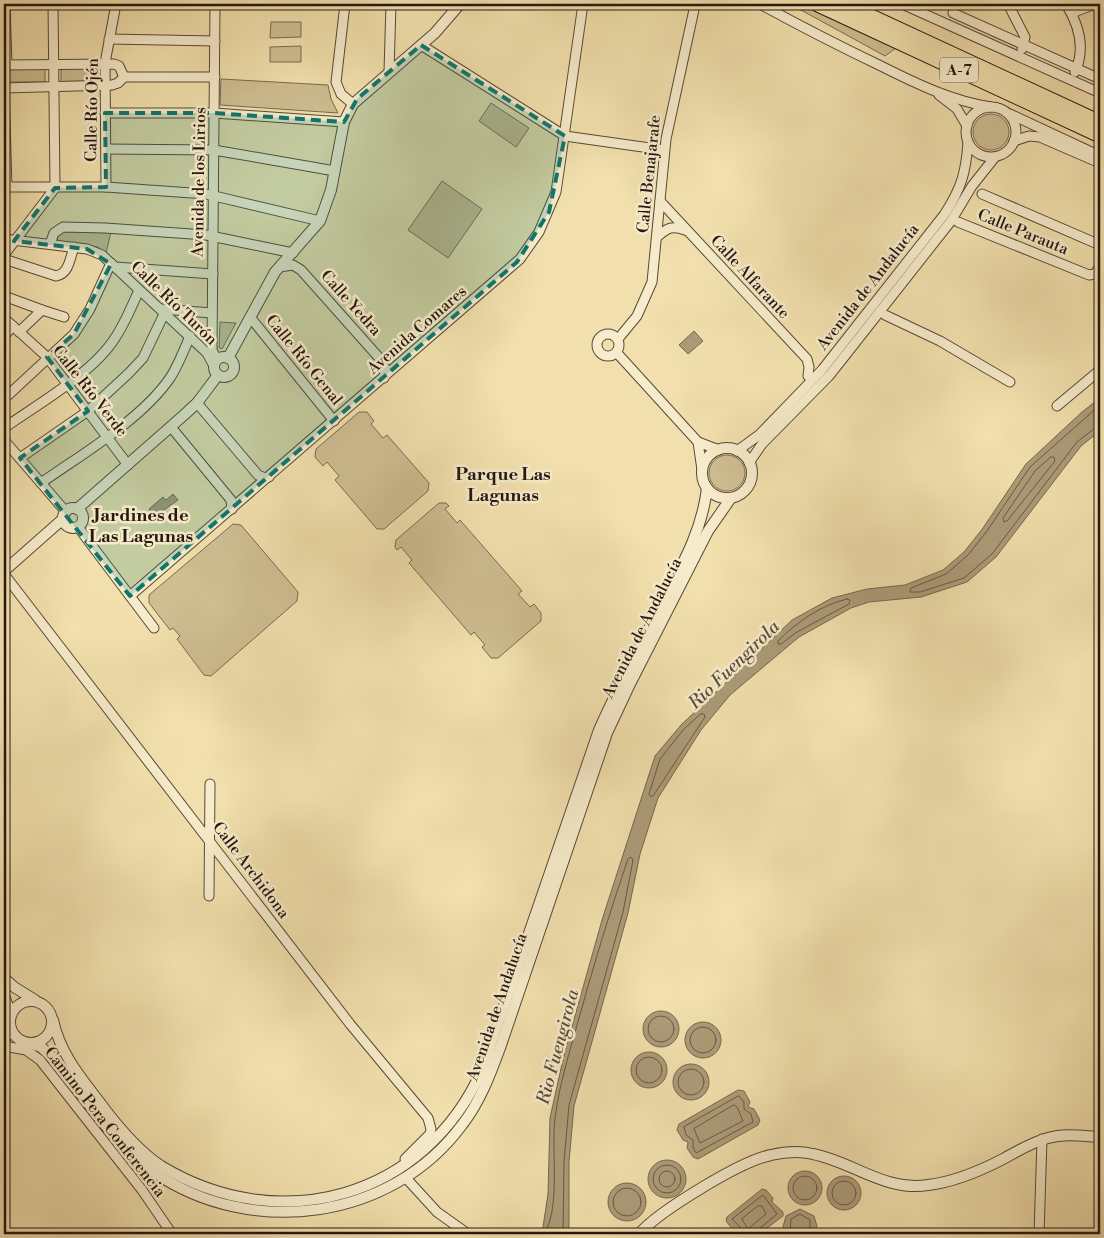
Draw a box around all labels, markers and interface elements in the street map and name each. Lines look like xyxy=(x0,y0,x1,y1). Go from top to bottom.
street label: Calle Río Ojén xyxy=(81,57,103,162)
road number: A-7 xyxy=(940,58,978,82)
street label: Avenida de los Lirios xyxy=(188,107,210,258)
street label: Calle Benajarafe xyxy=(633,114,665,234)
street label: Calle Parauta xyxy=(975,205,1072,260)
street label: Avenida de Andalucía xyxy=(812,219,924,355)
street label: Calle Alfarante xyxy=(706,231,794,323)
street label: Calle Río Turón xyxy=(126,257,222,350)
street label: Calle Yedra xyxy=(316,266,386,341)
street label: Avenida Comares xyxy=(362,281,471,379)
street label: Calle Río Genal xyxy=(261,311,347,410)
street label: Calle Río Verde xyxy=(48,341,132,441)
district label: Parque Las Lagunas xyxy=(455,463,551,507)
district label: Jardines de Las Lagunas xyxy=(89,504,193,548)
street label: Avenida de Andalucía xyxy=(598,554,686,702)
water label: Rio Fuengirola xyxy=(683,615,785,715)
street label: Calle Archidona xyxy=(208,818,294,923)
street label: Avenida de Andalucía xyxy=(462,930,532,1084)
water label: Rio Fuengirola xyxy=(531,986,585,1108)
street label: Camino Pera Conferencia xyxy=(40,1043,170,1202)

